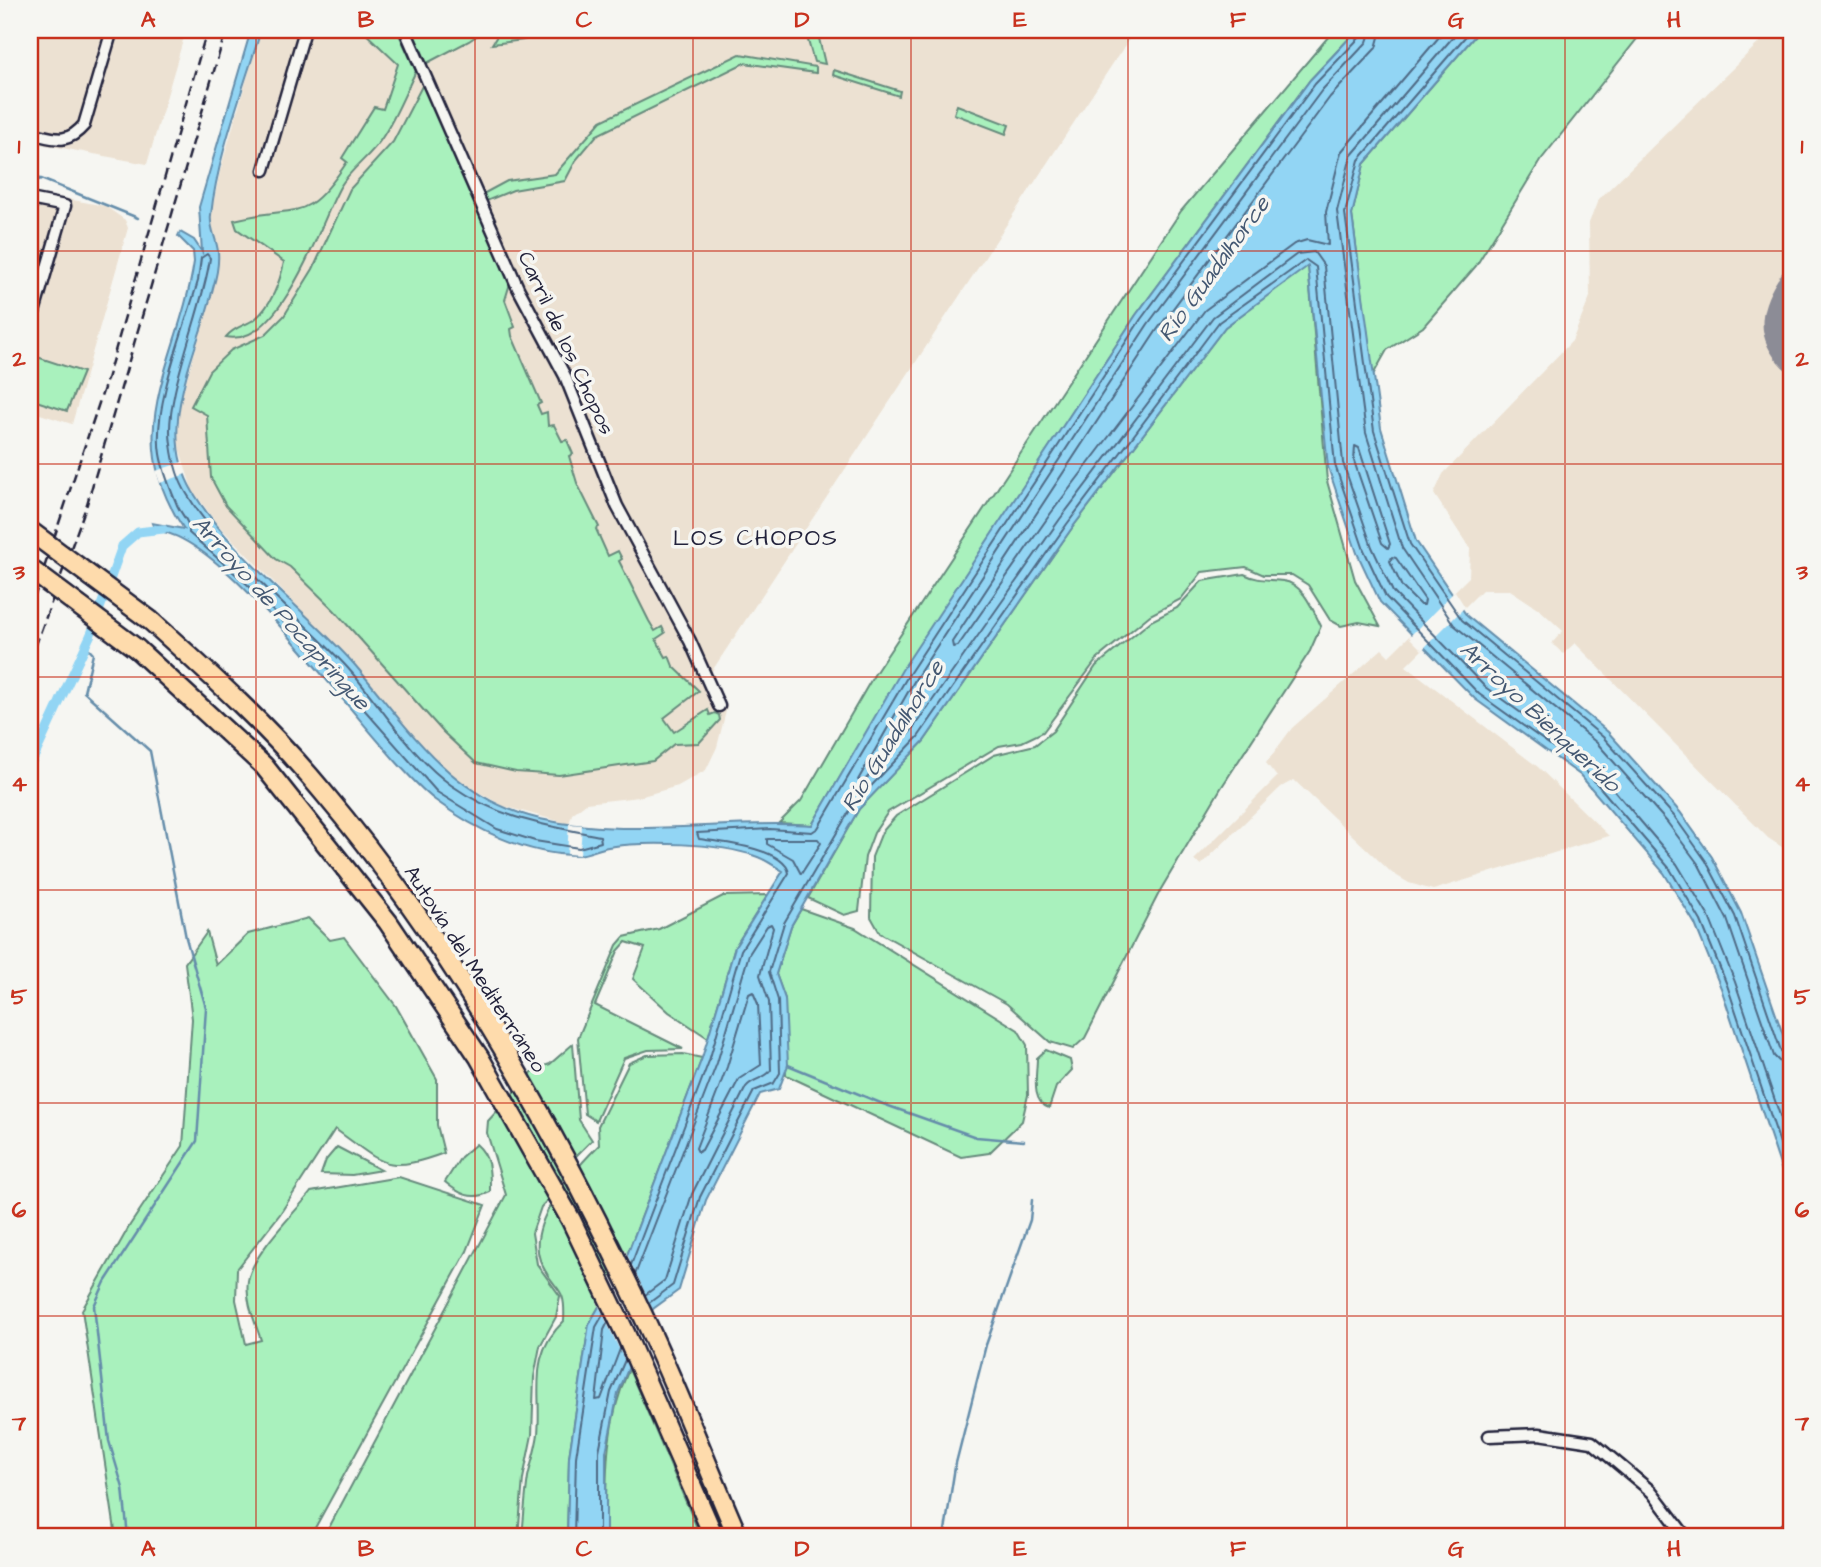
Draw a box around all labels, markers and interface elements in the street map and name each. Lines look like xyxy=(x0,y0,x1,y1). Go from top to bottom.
text: A xyxy=(141,4,156,36)
text: B xyxy=(358,4,375,36)
text: C xyxy=(576,4,593,36)
text: D xyxy=(795,4,810,36)
text: E xyxy=(1013,4,1027,36)
text: F xyxy=(1230,4,1247,36)
text: G xyxy=(1448,4,1464,36)
text: H xyxy=(1667,4,1681,36)
text: 1 xyxy=(18,130,21,162)
text: 1 xyxy=(1801,130,1804,162)
water label: Río Guadalhorce xyxy=(1150,189,1279,348)
street label: Carril de los Chopos xyxy=(510,247,621,440)
text: 2 xyxy=(11,343,26,375)
text: 2 xyxy=(1794,343,1809,375)
water label: Arroyo de Pocapringue xyxy=(184,509,378,719)
district label: LOS CHOPOS xyxy=(673,522,839,554)
text: 3 xyxy=(12,556,25,588)
text: 3 xyxy=(1795,556,1808,588)
water label: Arroyo Bienquerido xyxy=(1452,634,1629,802)
water label: Río Guadalhorce xyxy=(834,653,953,818)
text: 4 xyxy=(11,768,27,800)
text: 4 xyxy=(1794,768,1810,800)
street label: Autovía del Mediterráneo xyxy=(397,860,553,1078)
text: 5 xyxy=(11,981,28,1013)
text: 5 xyxy=(1794,981,1811,1013)
text: 6 xyxy=(12,1194,27,1226)
text: 6 xyxy=(1795,1194,1810,1226)
text: 7 xyxy=(11,1407,27,1439)
text: 7 xyxy=(1794,1407,1810,1439)
text: A xyxy=(141,1533,156,1565)
text: B xyxy=(358,1533,375,1565)
text: C xyxy=(576,1533,593,1565)
text: D xyxy=(795,1533,810,1565)
text: E xyxy=(1013,1533,1027,1565)
text: F xyxy=(1230,1533,1247,1565)
text: G xyxy=(1448,1533,1464,1565)
text: H xyxy=(1667,1533,1681,1565)

